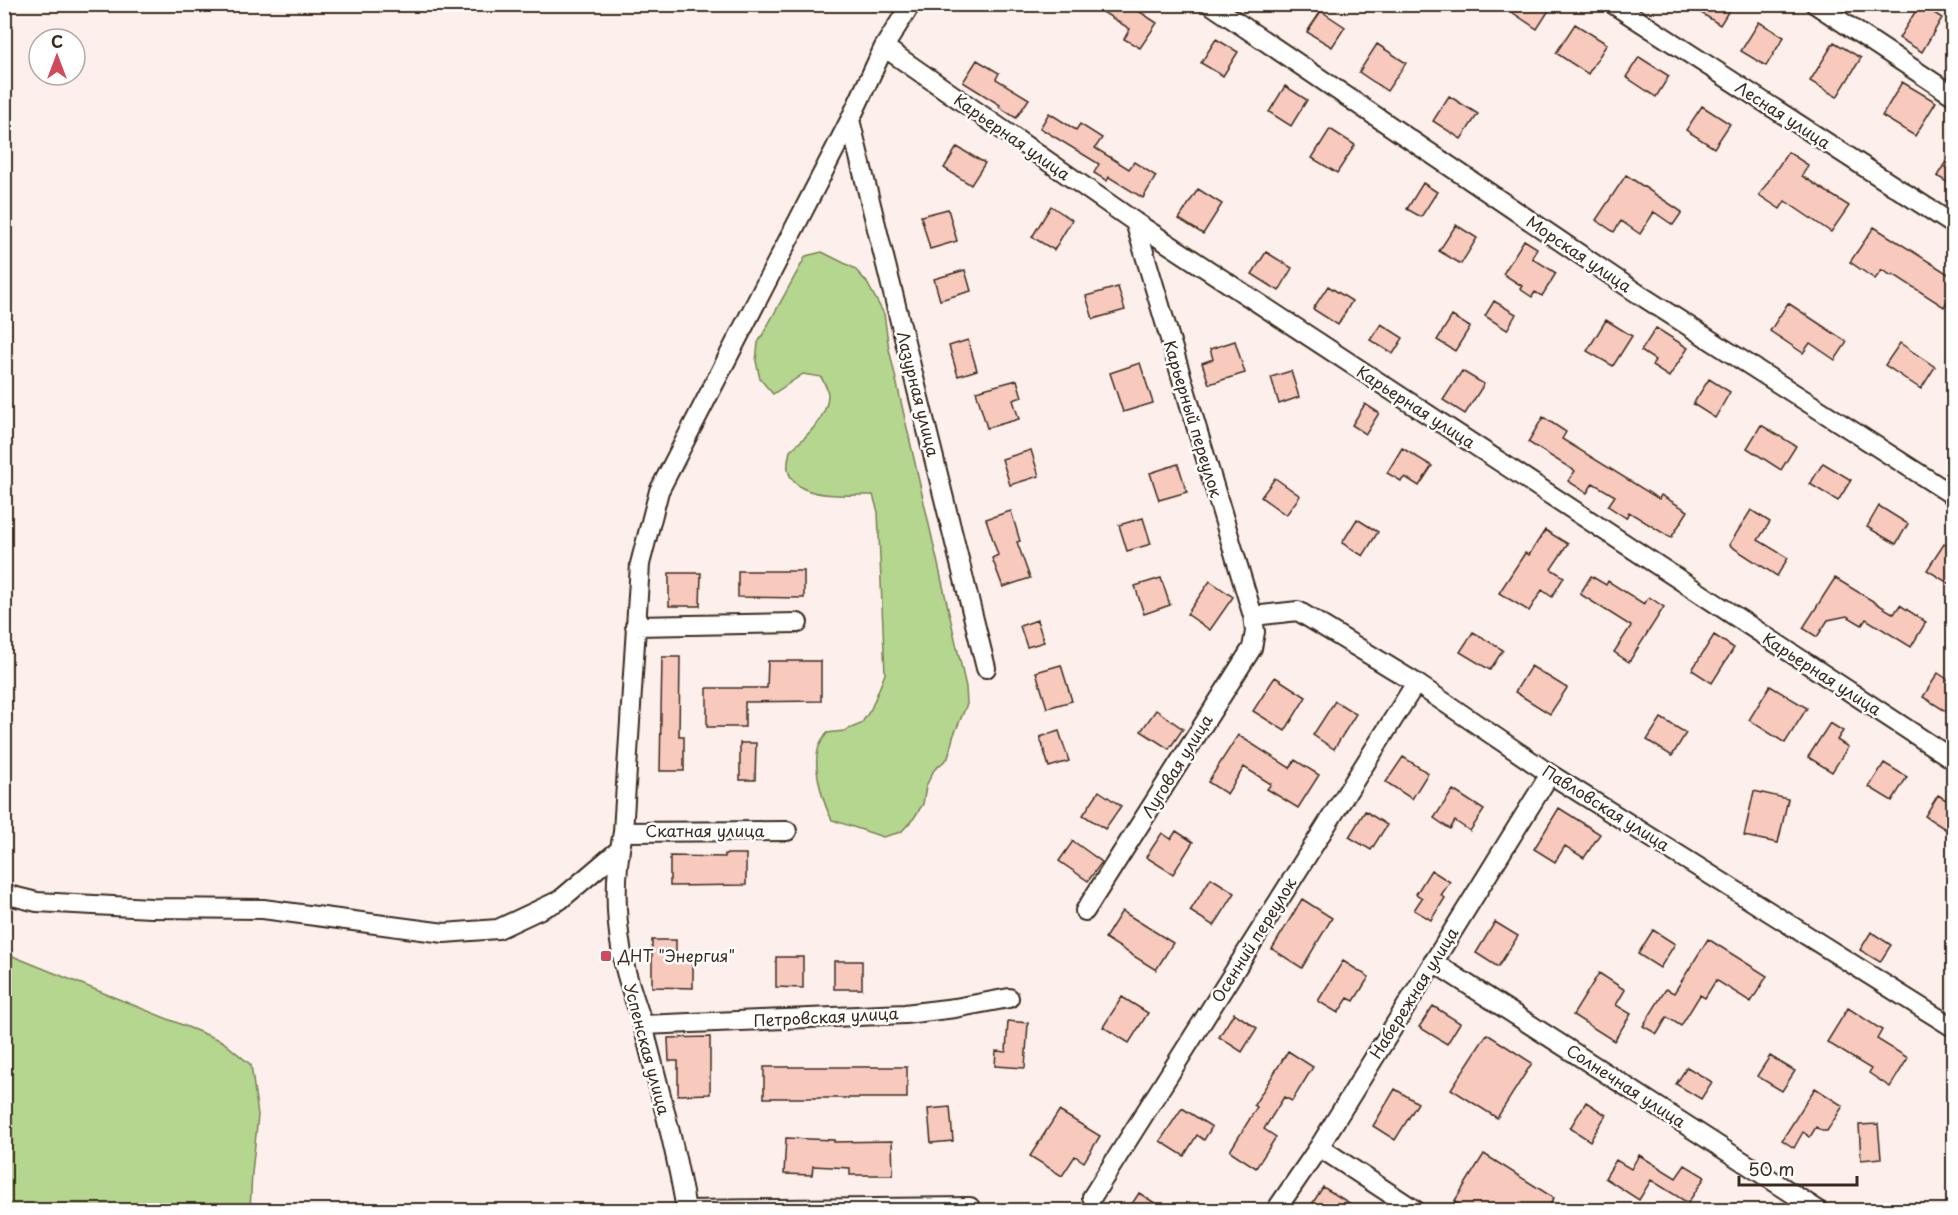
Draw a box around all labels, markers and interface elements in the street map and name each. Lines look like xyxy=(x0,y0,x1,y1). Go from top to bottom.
north arrow xyxy=(27,27,87,87)
text: С xyxy=(51,29,63,53)
street label: Лесная улица xyxy=(1731,74,1836,154)
street label: Карьерная улица xyxy=(950,87,1076,185)
street label: Морская улица xyxy=(1522,209,1637,297)
street label: Лазурная улица xyxy=(892,329,946,459)
street label: Карьерный переулок xyxy=(1159,337,1229,501)
street label: Карьерная улица xyxy=(1353,359,1481,454)
street label: Карьерная улица xyxy=(1759,626,1887,721)
street label: Луговая улица xyxy=(1135,709,1218,822)
street label: Павловская улица xyxy=(1538,758,1675,856)
street label: Скатная улица xyxy=(645,818,765,842)
street label: Осенний переулок xyxy=(1205,872,1302,1007)
street label: Набережная улица xyxy=(1363,922,1463,1063)
place label: ДНТ "Энергия" xyxy=(617,943,735,967)
marker: ДНТ "Энергия" xyxy=(599,949,613,963)
street label: Успенская улица xyxy=(619,980,677,1117)
street label: Петровская улица xyxy=(753,1000,899,1032)
street label: Солнечная улица xyxy=(1562,1038,1691,1133)
scale bar xyxy=(1739,1149,1858,1187)
text: 50 m xyxy=(1748,1155,1795,1182)

